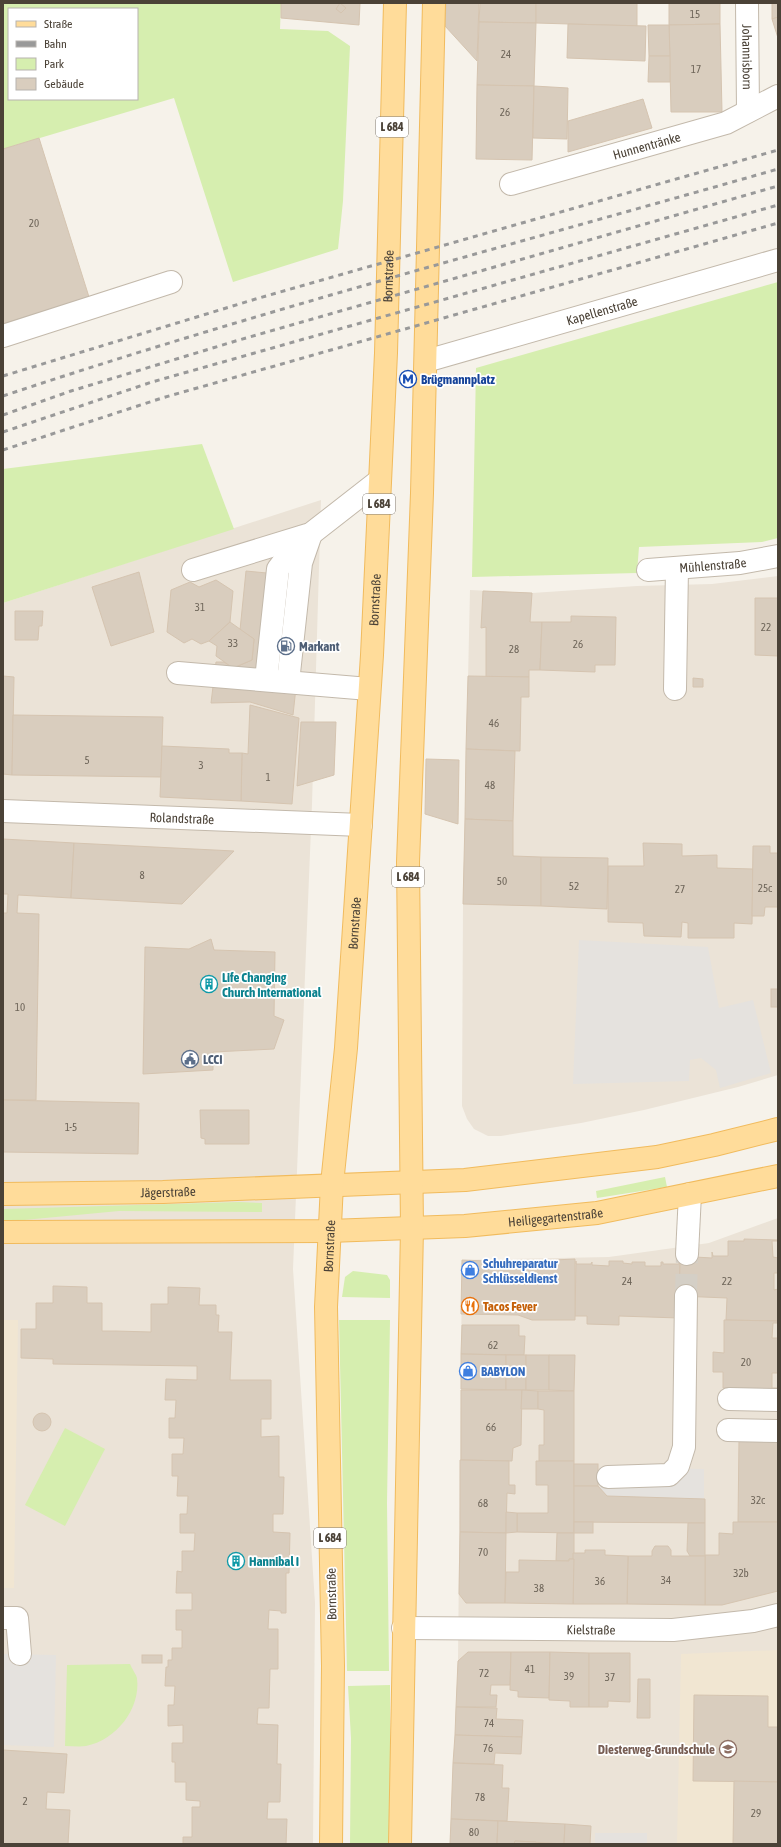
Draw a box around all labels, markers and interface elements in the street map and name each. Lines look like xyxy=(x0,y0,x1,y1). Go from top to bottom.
legend xyxy=(8,8,138,100)
house number: 15 xyxy=(690,8,700,20)
text: Straße xyxy=(44,17,72,31)
street label: Johannisborn xyxy=(739,24,755,90)
text: Bahn xyxy=(44,37,67,51)
house number: 24 xyxy=(501,48,511,60)
text: Park xyxy=(44,57,65,71)
house number: 17 xyxy=(691,63,701,75)
text: Gebäude xyxy=(44,77,84,91)
house number: 26 xyxy=(500,106,510,118)
road number: L 684 xyxy=(376,117,408,137)
street label: Hunnentränke xyxy=(611,129,682,163)
house number: 20 xyxy=(29,217,39,229)
street label: Bornstraße xyxy=(380,250,397,303)
street label: Kapellenstraße xyxy=(565,294,639,328)
metro station icon: Brügmannplatz xyxy=(398,369,418,389)
place label: Brügmannplatz xyxy=(421,372,495,387)
road number: L 684 xyxy=(363,494,395,514)
street label: Mühlenstraße xyxy=(679,555,748,576)
street label: Bornstraße xyxy=(366,573,384,626)
house number: 31 xyxy=(195,601,205,613)
house number: 22 xyxy=(761,621,771,633)
fuel station icon: Markant xyxy=(276,636,296,656)
house number: 33 xyxy=(228,637,238,649)
house number: 26 xyxy=(573,638,583,650)
place label: Markant xyxy=(299,639,340,654)
house number: 28 xyxy=(509,643,519,655)
house number: 46 xyxy=(489,717,499,729)
house number: 5 xyxy=(84,754,90,766)
house number: 3 xyxy=(198,759,204,771)
house number: 1 xyxy=(265,771,271,783)
house number: 48 xyxy=(485,779,495,791)
street label: Rolandstraße xyxy=(149,810,215,827)
road number: L 684 xyxy=(392,867,424,887)
house number: 8 xyxy=(139,869,145,881)
house number: 50 xyxy=(497,875,507,887)
house number: 52 xyxy=(569,880,579,892)
house number: 25c xyxy=(758,882,773,894)
house number: 27 xyxy=(675,883,685,895)
street label: Bornstraße xyxy=(346,896,364,950)
place label: Life Changing Church International xyxy=(222,970,322,1000)
building icon: Life Changing Church International xyxy=(199,974,219,994)
house number: 10 xyxy=(15,1001,25,1013)
public building icon: LCCI xyxy=(180,1049,200,1069)
place label: LCCI xyxy=(203,1052,223,1067)
house number: 1-5 xyxy=(65,1121,77,1133)
street label: Jägerstraße xyxy=(140,1184,196,1200)
street label: Heiligegartenstraße xyxy=(507,1205,604,1230)
street label: Bornstraße xyxy=(321,1220,338,1273)
place label: Schuhreparatur Schlüsseldienst xyxy=(483,1256,559,1286)
shop icon: Schuhreparatur Schlüsseldienst xyxy=(460,1260,480,1280)
house number: 24 xyxy=(622,1275,632,1287)
house number: 22 xyxy=(722,1275,732,1287)
restaurant icon: Tacos Fever xyxy=(460,1296,480,1316)
place label: Tacos Fever xyxy=(483,1299,538,1314)
house number: 62 xyxy=(488,1339,498,1351)
house number: 20 xyxy=(741,1356,751,1368)
shop icon: BABYLON xyxy=(458,1361,478,1381)
place label: BABYLON xyxy=(481,1364,526,1379)
house number: 66 xyxy=(486,1421,496,1433)
house number: 32c xyxy=(751,1494,766,1506)
house number: 68 xyxy=(478,1497,488,1509)
road number: L 684 xyxy=(314,1528,346,1548)
house number: 70 xyxy=(478,1546,488,1558)
building icon: Hannibal I xyxy=(226,1551,246,1571)
place label: Hannibal I xyxy=(249,1554,299,1569)
house number: 32b xyxy=(733,1567,749,1579)
street label: Bornstraße xyxy=(324,1568,339,1620)
house number: 34 xyxy=(661,1574,671,1586)
house number: 36 xyxy=(595,1575,605,1587)
house number: 38 xyxy=(534,1582,544,1594)
street label: Kielstraße xyxy=(567,1622,616,1638)
house number: 41 xyxy=(525,1663,535,1675)
house number: 72 xyxy=(479,1667,489,1679)
house number: 39 xyxy=(564,1670,574,1682)
house number: 37 xyxy=(605,1671,615,1683)
house number: 74 xyxy=(484,1717,494,1729)
school or university icon: Diesterweg-Grundschule xyxy=(718,1739,738,1759)
house number: 76 xyxy=(483,1742,493,1754)
place label: Diesterweg-Grundschule xyxy=(598,1742,715,1757)
house number: 78 xyxy=(475,1791,485,1803)
house number: 2 xyxy=(22,1795,28,1807)
house number: 29 xyxy=(751,1807,761,1819)
house number: 80 xyxy=(469,1826,479,1838)

